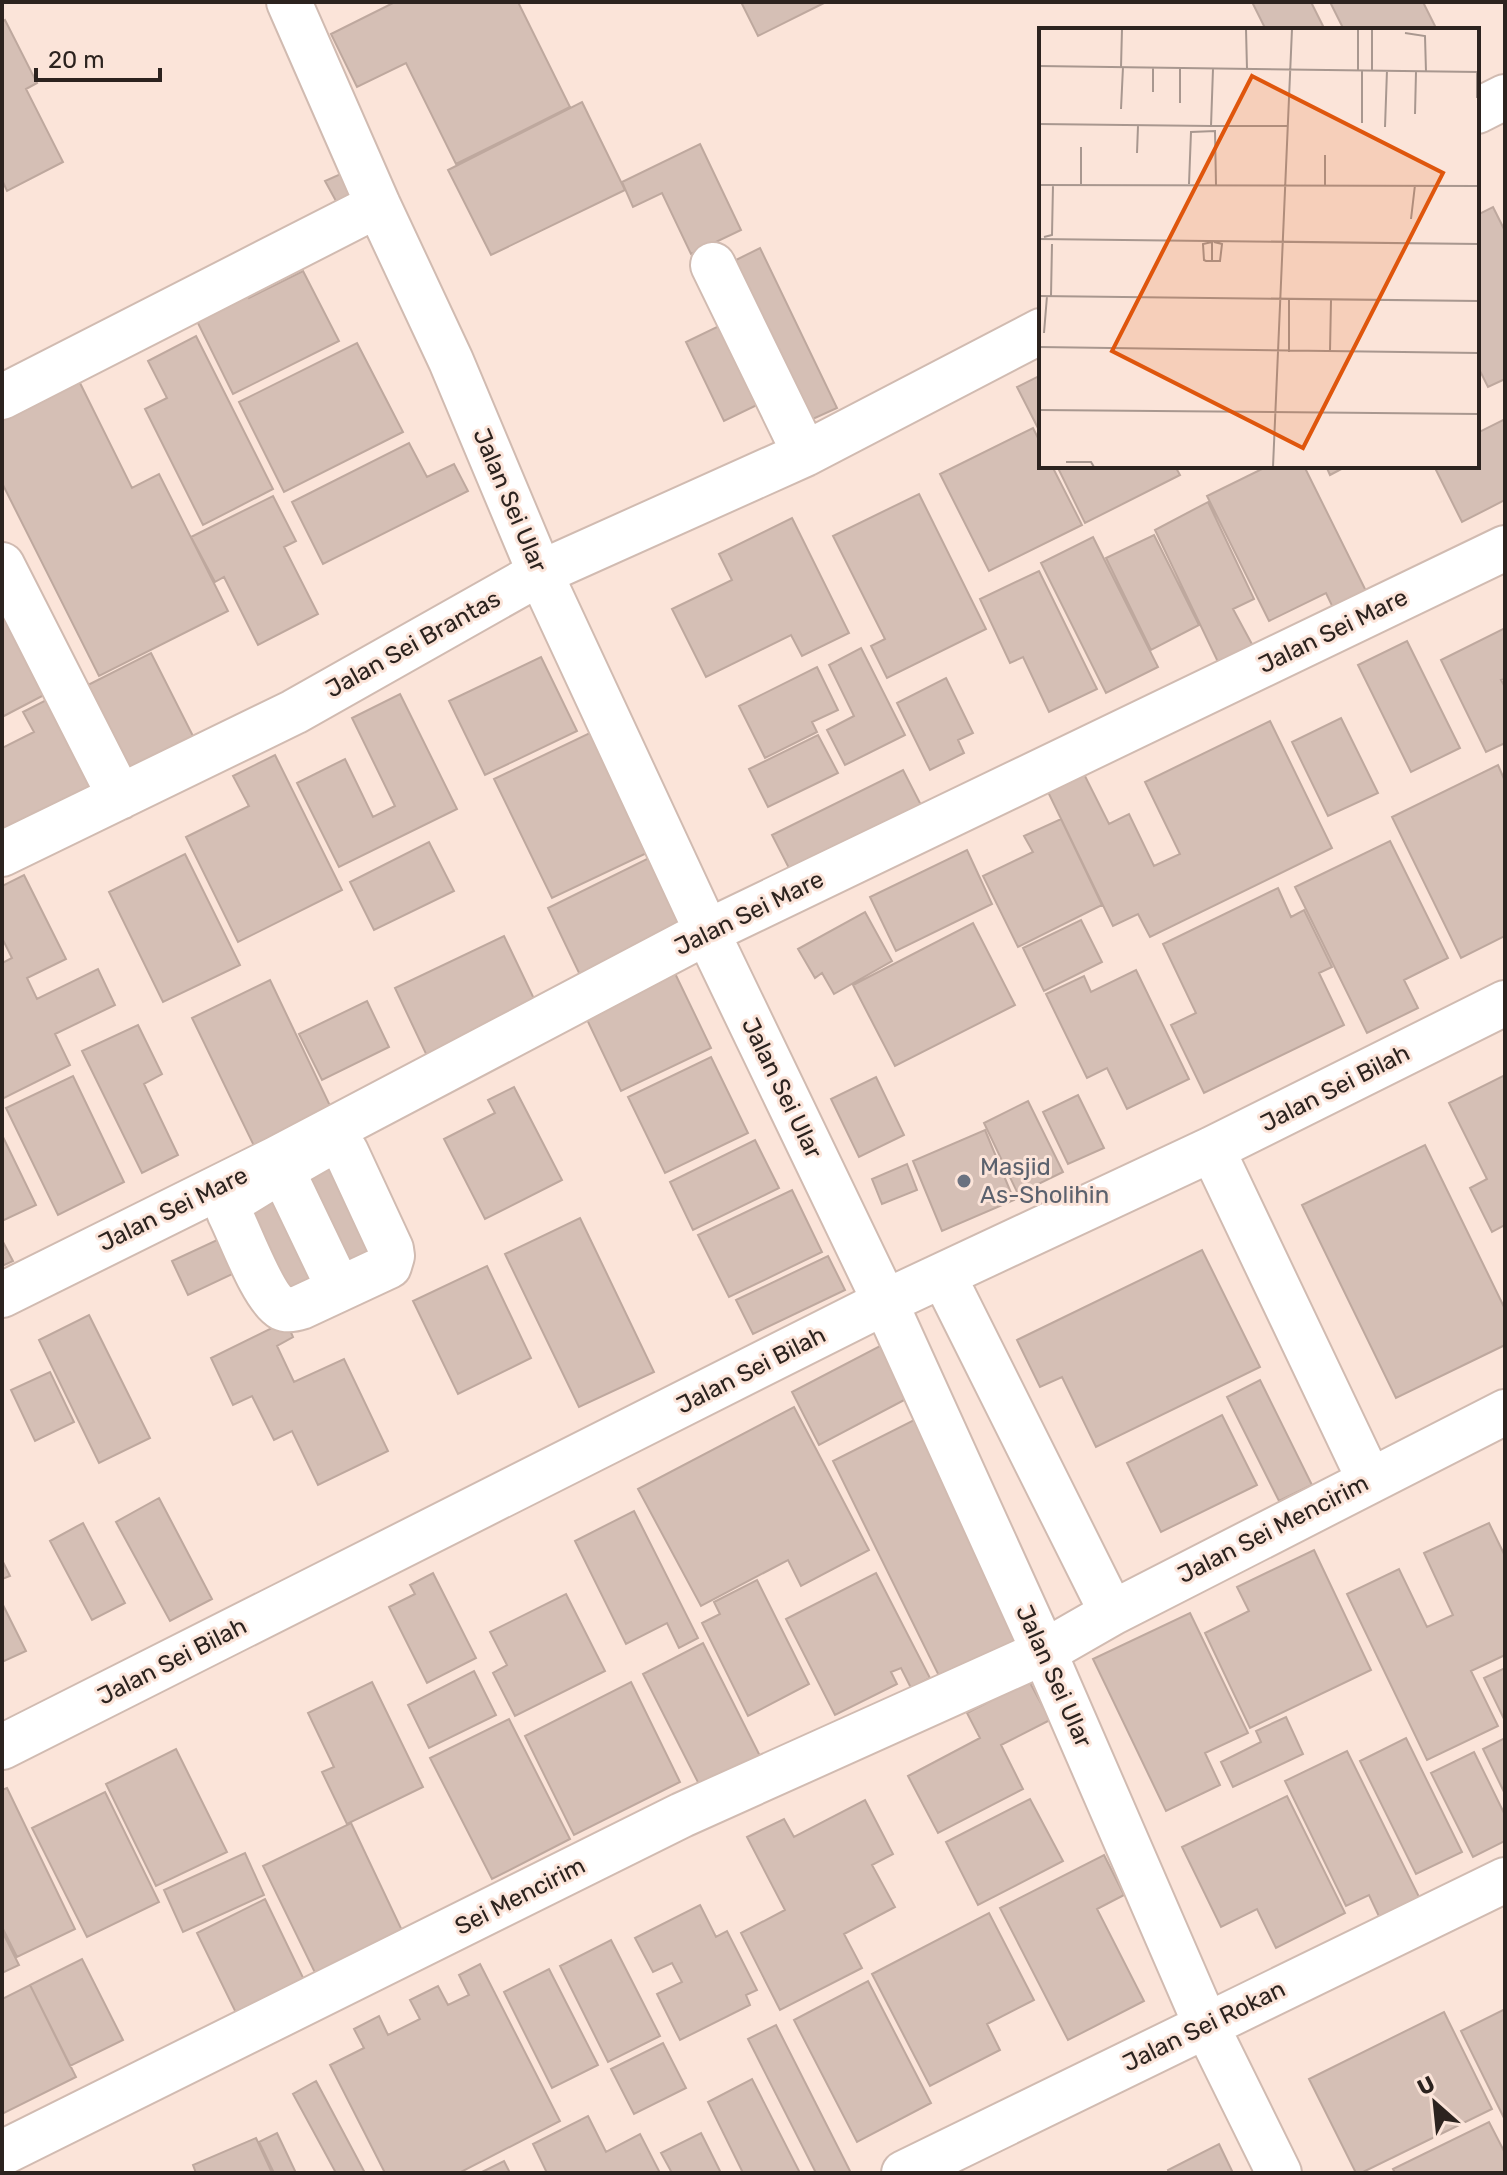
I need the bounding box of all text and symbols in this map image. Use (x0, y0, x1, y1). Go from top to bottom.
inset map (1039, 28, 1479, 468)
scale bar (36, 32, 160, 82)
text: 20 m (48, 46, 105, 74)
street label: Jalan Sei Ular (467, 424, 553, 576)
street label: Jalan Sei Mare (1254, 583, 1412, 679)
street label: Jalan Sei Brantas (321, 584, 505, 704)
street label: Jalan Sei Mare (670, 865, 828, 961)
street label: Jalan Sei Ular (736, 1013, 828, 1163)
street label: Jalan Sei Bilah (1256, 1038, 1414, 1138)
place label: Masjid As-Sholihin (980, 1153, 1109, 1209)
street label: Jalan Sei Mare (94, 1161, 252, 1257)
marker: Masjid As-Sholihin (955, 1172, 973, 1190)
street label: Jalan Sei Bilah (672, 1320, 830, 1420)
street label: Jalan Sei Mencirim (1173, 1469, 1373, 1589)
street label: Jalan Sei Ular (1010, 1600, 1098, 1752)
street label: Jalan Sei Bilah (93, 1611, 251, 1711)
street label: Sei Mencirim (450, 1851, 590, 1941)
street label: Jalan Sei Rokan (1118, 1975, 1290, 2077)
north arrow (1395, 2063, 1475, 2143)
text: U (1413, 2070, 1439, 2101)

